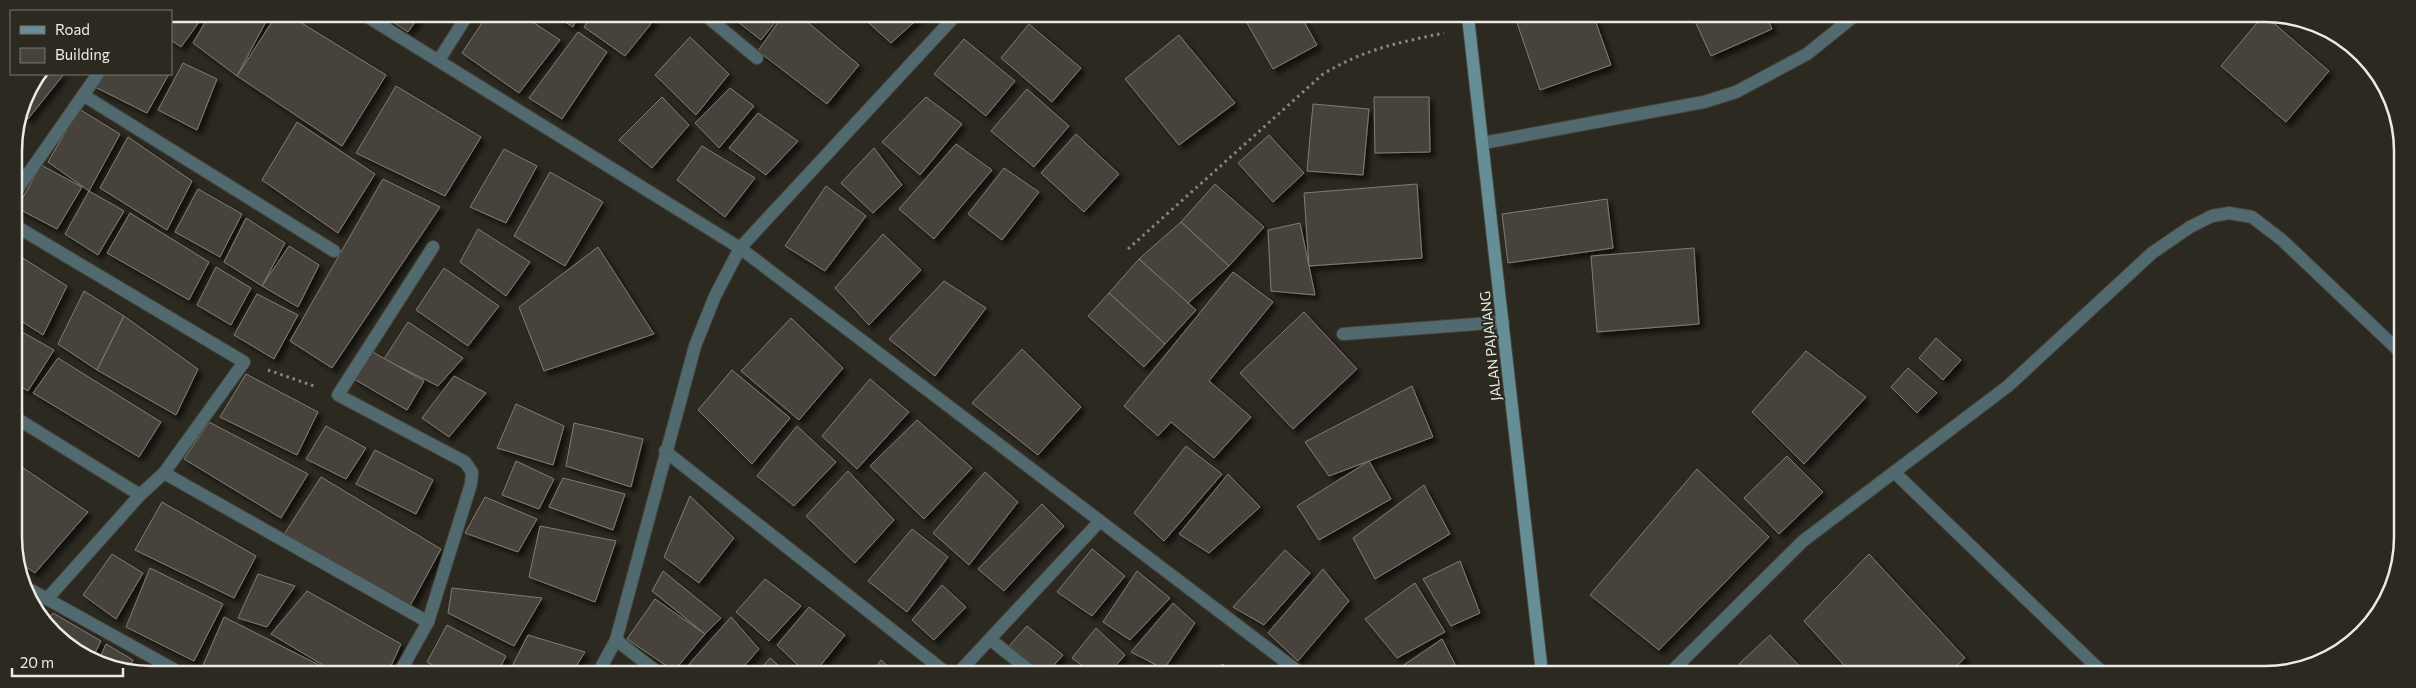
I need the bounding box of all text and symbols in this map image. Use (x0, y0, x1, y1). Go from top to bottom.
legend (10, 10, 172, 75)
text: Road (55, 20, 90, 38)
text: Building (55, 45, 110, 63)
street label: JALAN PAJAIANG (1476, 290, 1504, 402)
scale bar (12, 646, 124, 678)
text: 20 m (20, 653, 54, 671)

